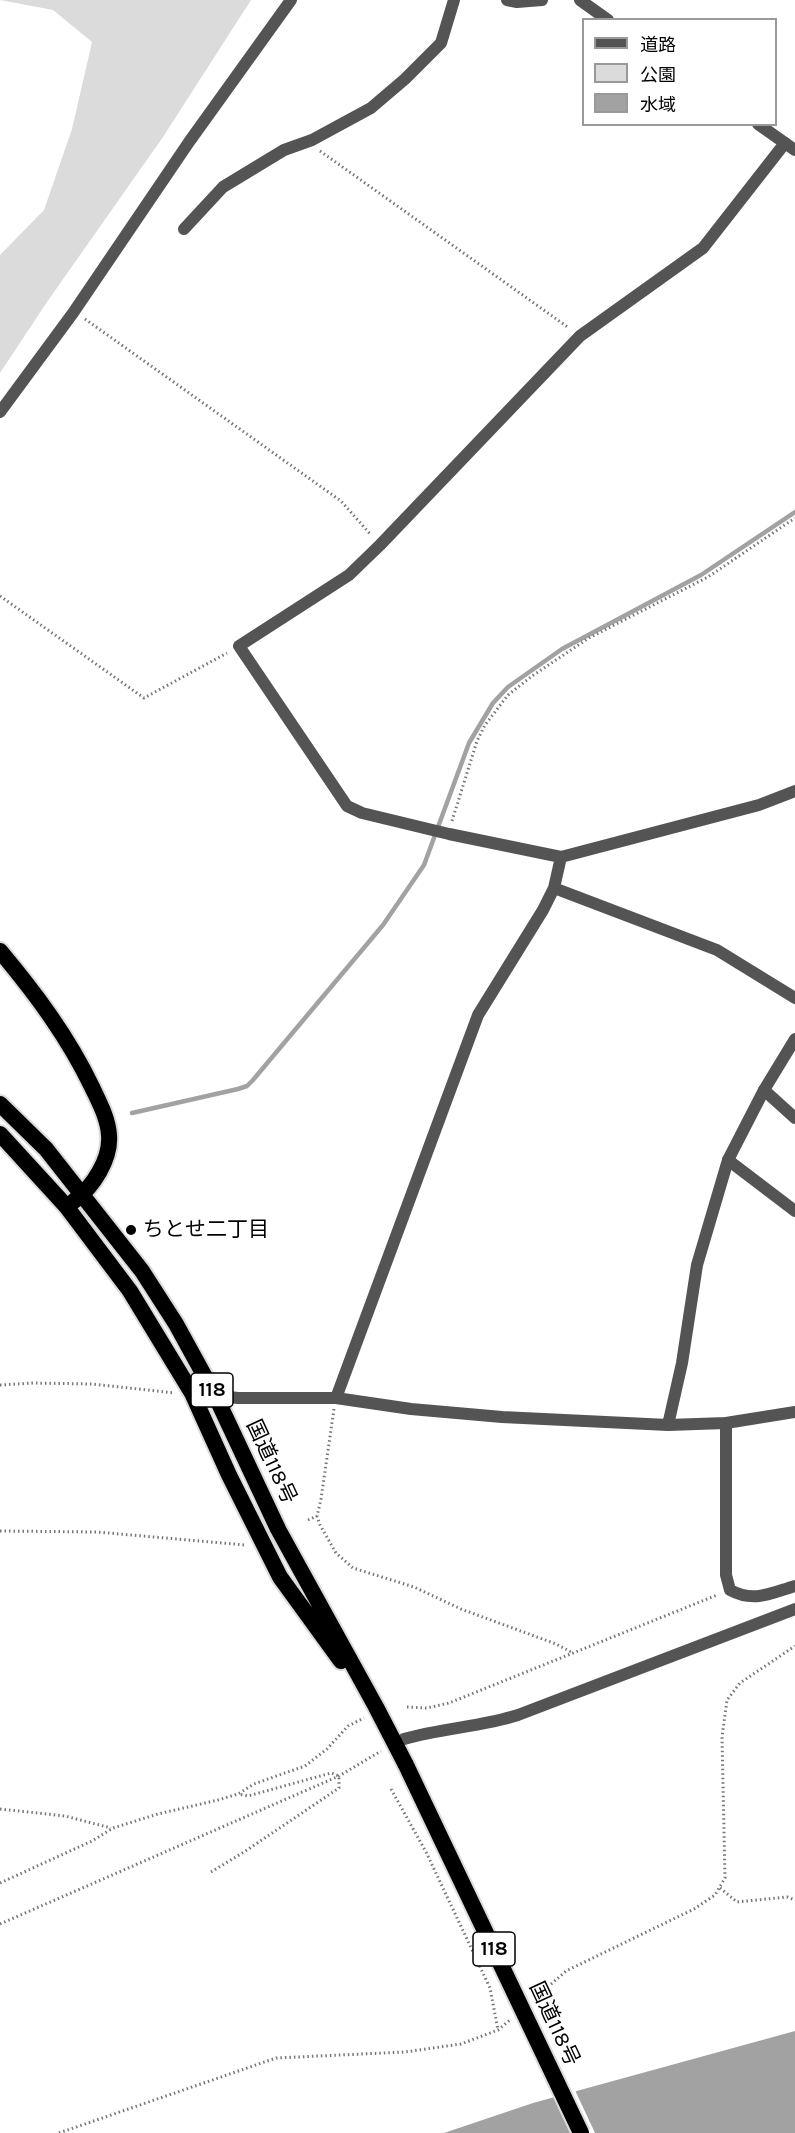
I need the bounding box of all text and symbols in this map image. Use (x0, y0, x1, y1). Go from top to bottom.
legend (582, 18, 777, 126)
text: 道路 (640, 34, 676, 56)
text: 公園 (640, 64, 676, 86)
text: 水域 (640, 94, 676, 116)
place label: ちとせ二丁目 (143, 1217, 269, 1243)
marker: ちとせ二丁目 (124, 1223, 138, 1237)
road number: 118 (191, 1373, 233, 1407)
street label: 国道118号 (241, 1416, 301, 1508)
road number: 118 (473, 1932, 515, 1966)
street label: 国道118号 (524, 1978, 584, 2070)

